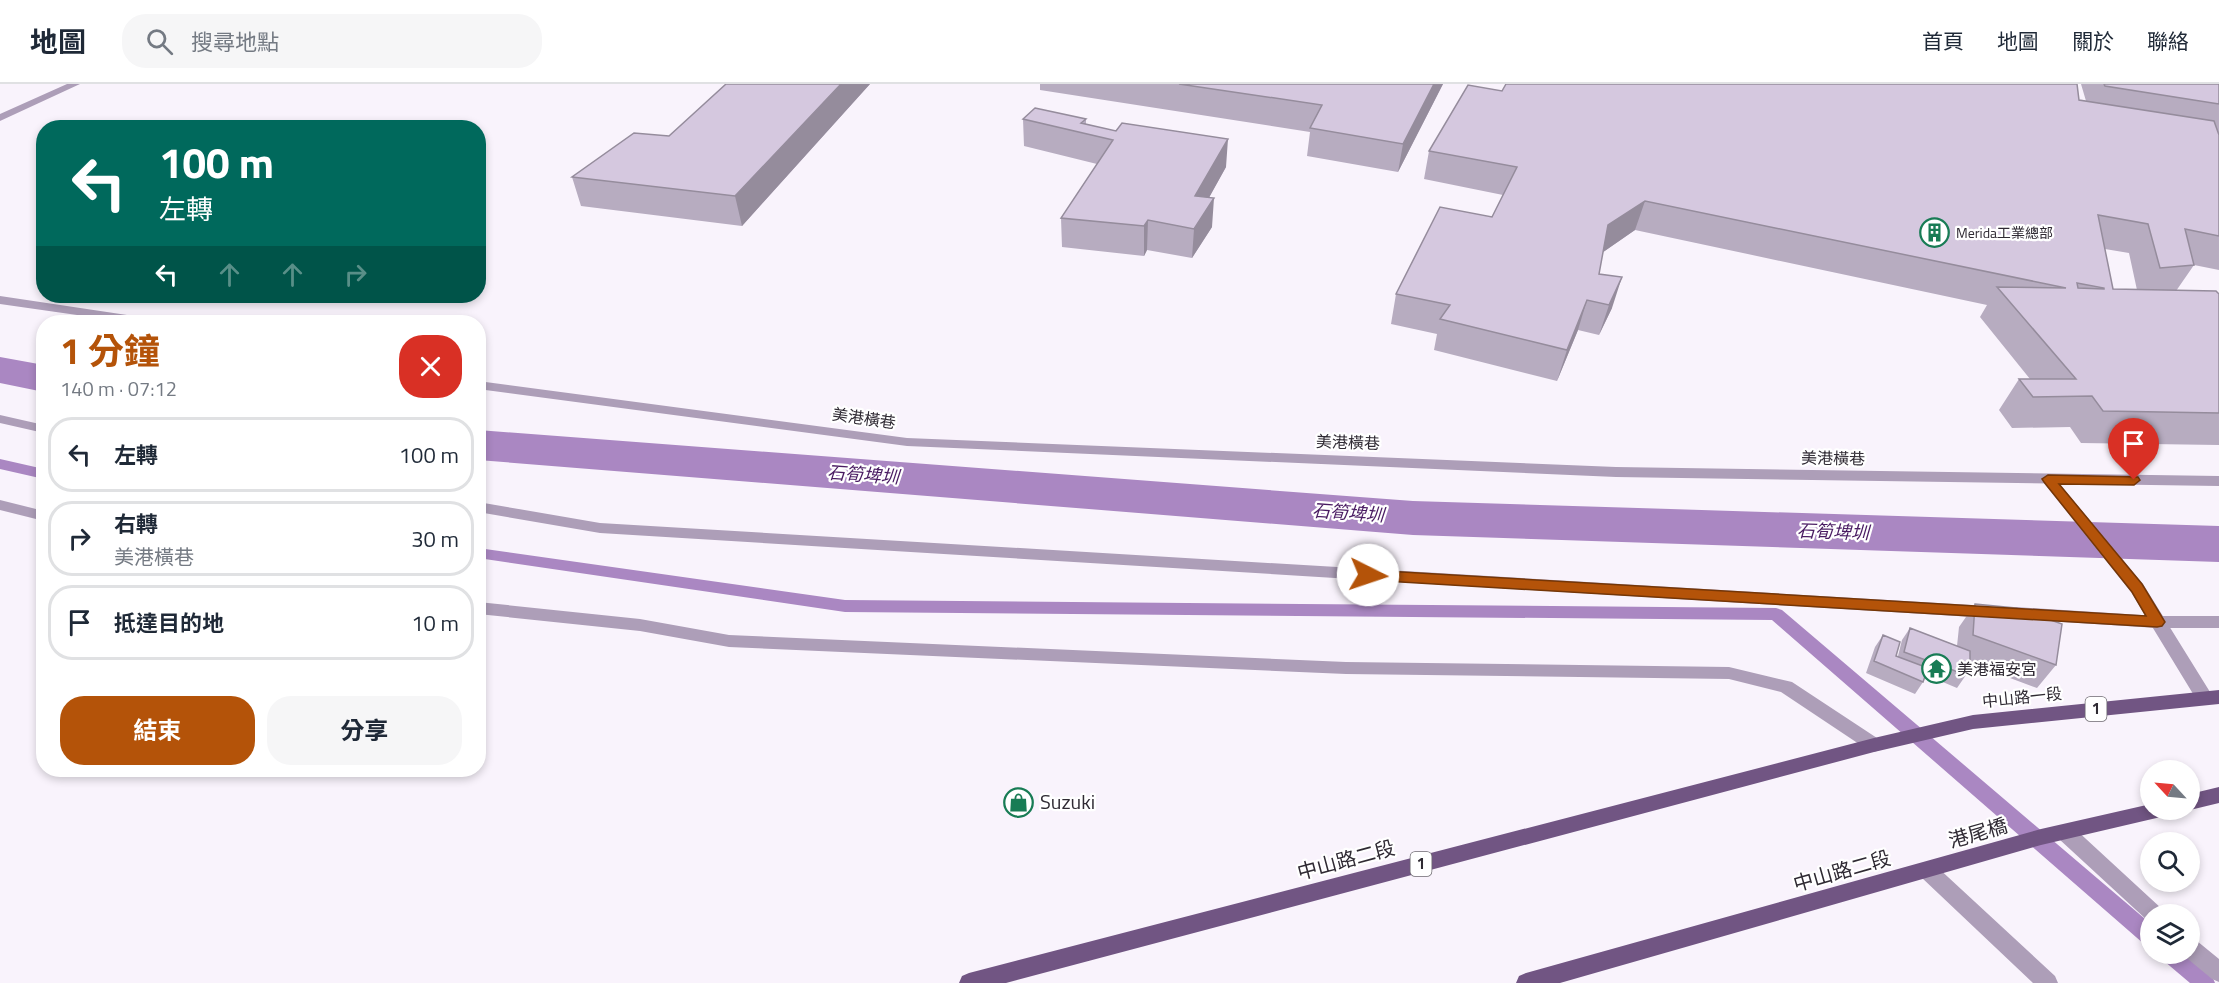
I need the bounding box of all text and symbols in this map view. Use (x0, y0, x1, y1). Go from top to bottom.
search box (122, 14, 542, 68)
text: 地圖 (30, 20, 86, 63)
icon: search (143, 25, 176, 58)
text: 搜尋地點 (191, 25, 279, 59)
text: 首頁 (1922, 25, 1964, 57)
text: 地圖 (1997, 25, 2039, 57)
text: 關於 (2072, 25, 2114, 57)
text: 聯絡 (2147, 25, 2189, 57)
text: 100 m (159, 130, 274, 194)
icon: left (60, 144, 138, 222)
text: 左轉 (159, 188, 213, 229)
building icon: Merida工業總部 (1919, 217, 1951, 249)
place label: Merida工業總部 (1956, 222, 2053, 243)
icon: left (150, 258, 183, 291)
icon: ahead (213, 258, 246, 291)
icon: ahead (276, 258, 309, 291)
icon: right (339, 258, 372, 291)
text: 1 分鐘 (60, 323, 160, 378)
button: close (399, 335, 462, 398)
text: 140 m · 07:12 (60, 373, 177, 404)
street label: 美港橫巷 (831, 402, 897, 434)
pin (2108, 418, 2159, 480)
icon: arrive (2117, 427, 2150, 460)
street label: 美港橫巷 (1316, 429, 1380, 455)
icon: left (63, 438, 96, 471)
text: 左轉 (114, 438, 158, 472)
text: 100 m (399, 438, 459, 472)
street label: 美港橫巷 (1801, 445, 1865, 471)
water label: 石筍埤圳 (826, 459, 903, 491)
water label: 石筍埤圳 (1311, 497, 1388, 529)
text: 右轉 (114, 507, 158, 541)
water label: 石筍埤圳 (1797, 517, 1872, 546)
icon: right (63, 522, 96, 555)
text: 30 m (411, 522, 459, 556)
text: 美港橫巷 (114, 541, 194, 572)
position arrow (1336, 543, 1400, 607)
icon: arrive (63, 606, 96, 639)
text: 抵達目的地 (114, 606, 224, 640)
text: 10 m (411, 606, 459, 640)
temple icon: 美港福安宮 (1920, 653, 1952, 685)
place label: 美港福安宮 (1957, 657, 2037, 681)
street label: 中山路一段 (1981, 681, 2063, 713)
button: 結束 (60, 696, 255, 765)
button: 分享 (267, 696, 462, 765)
road number: 1 (2086, 697, 2106, 721)
north arrow (2140, 760, 2200, 820)
map controls (2140, 760, 2200, 964)
shop icon: Suzuki (1003, 786, 1035, 818)
place label: Suzuki (1040, 786, 1095, 817)
street label: 港尾橋 (1945, 809, 2011, 856)
street label: 中山路二段 (1294, 832, 1398, 887)
button: search (2140, 832, 2200, 892)
street label: 中山路二段 (1790, 842, 1894, 899)
road number: 1 (1410, 852, 1432, 876)
button: layers (2140, 904, 2200, 964)

